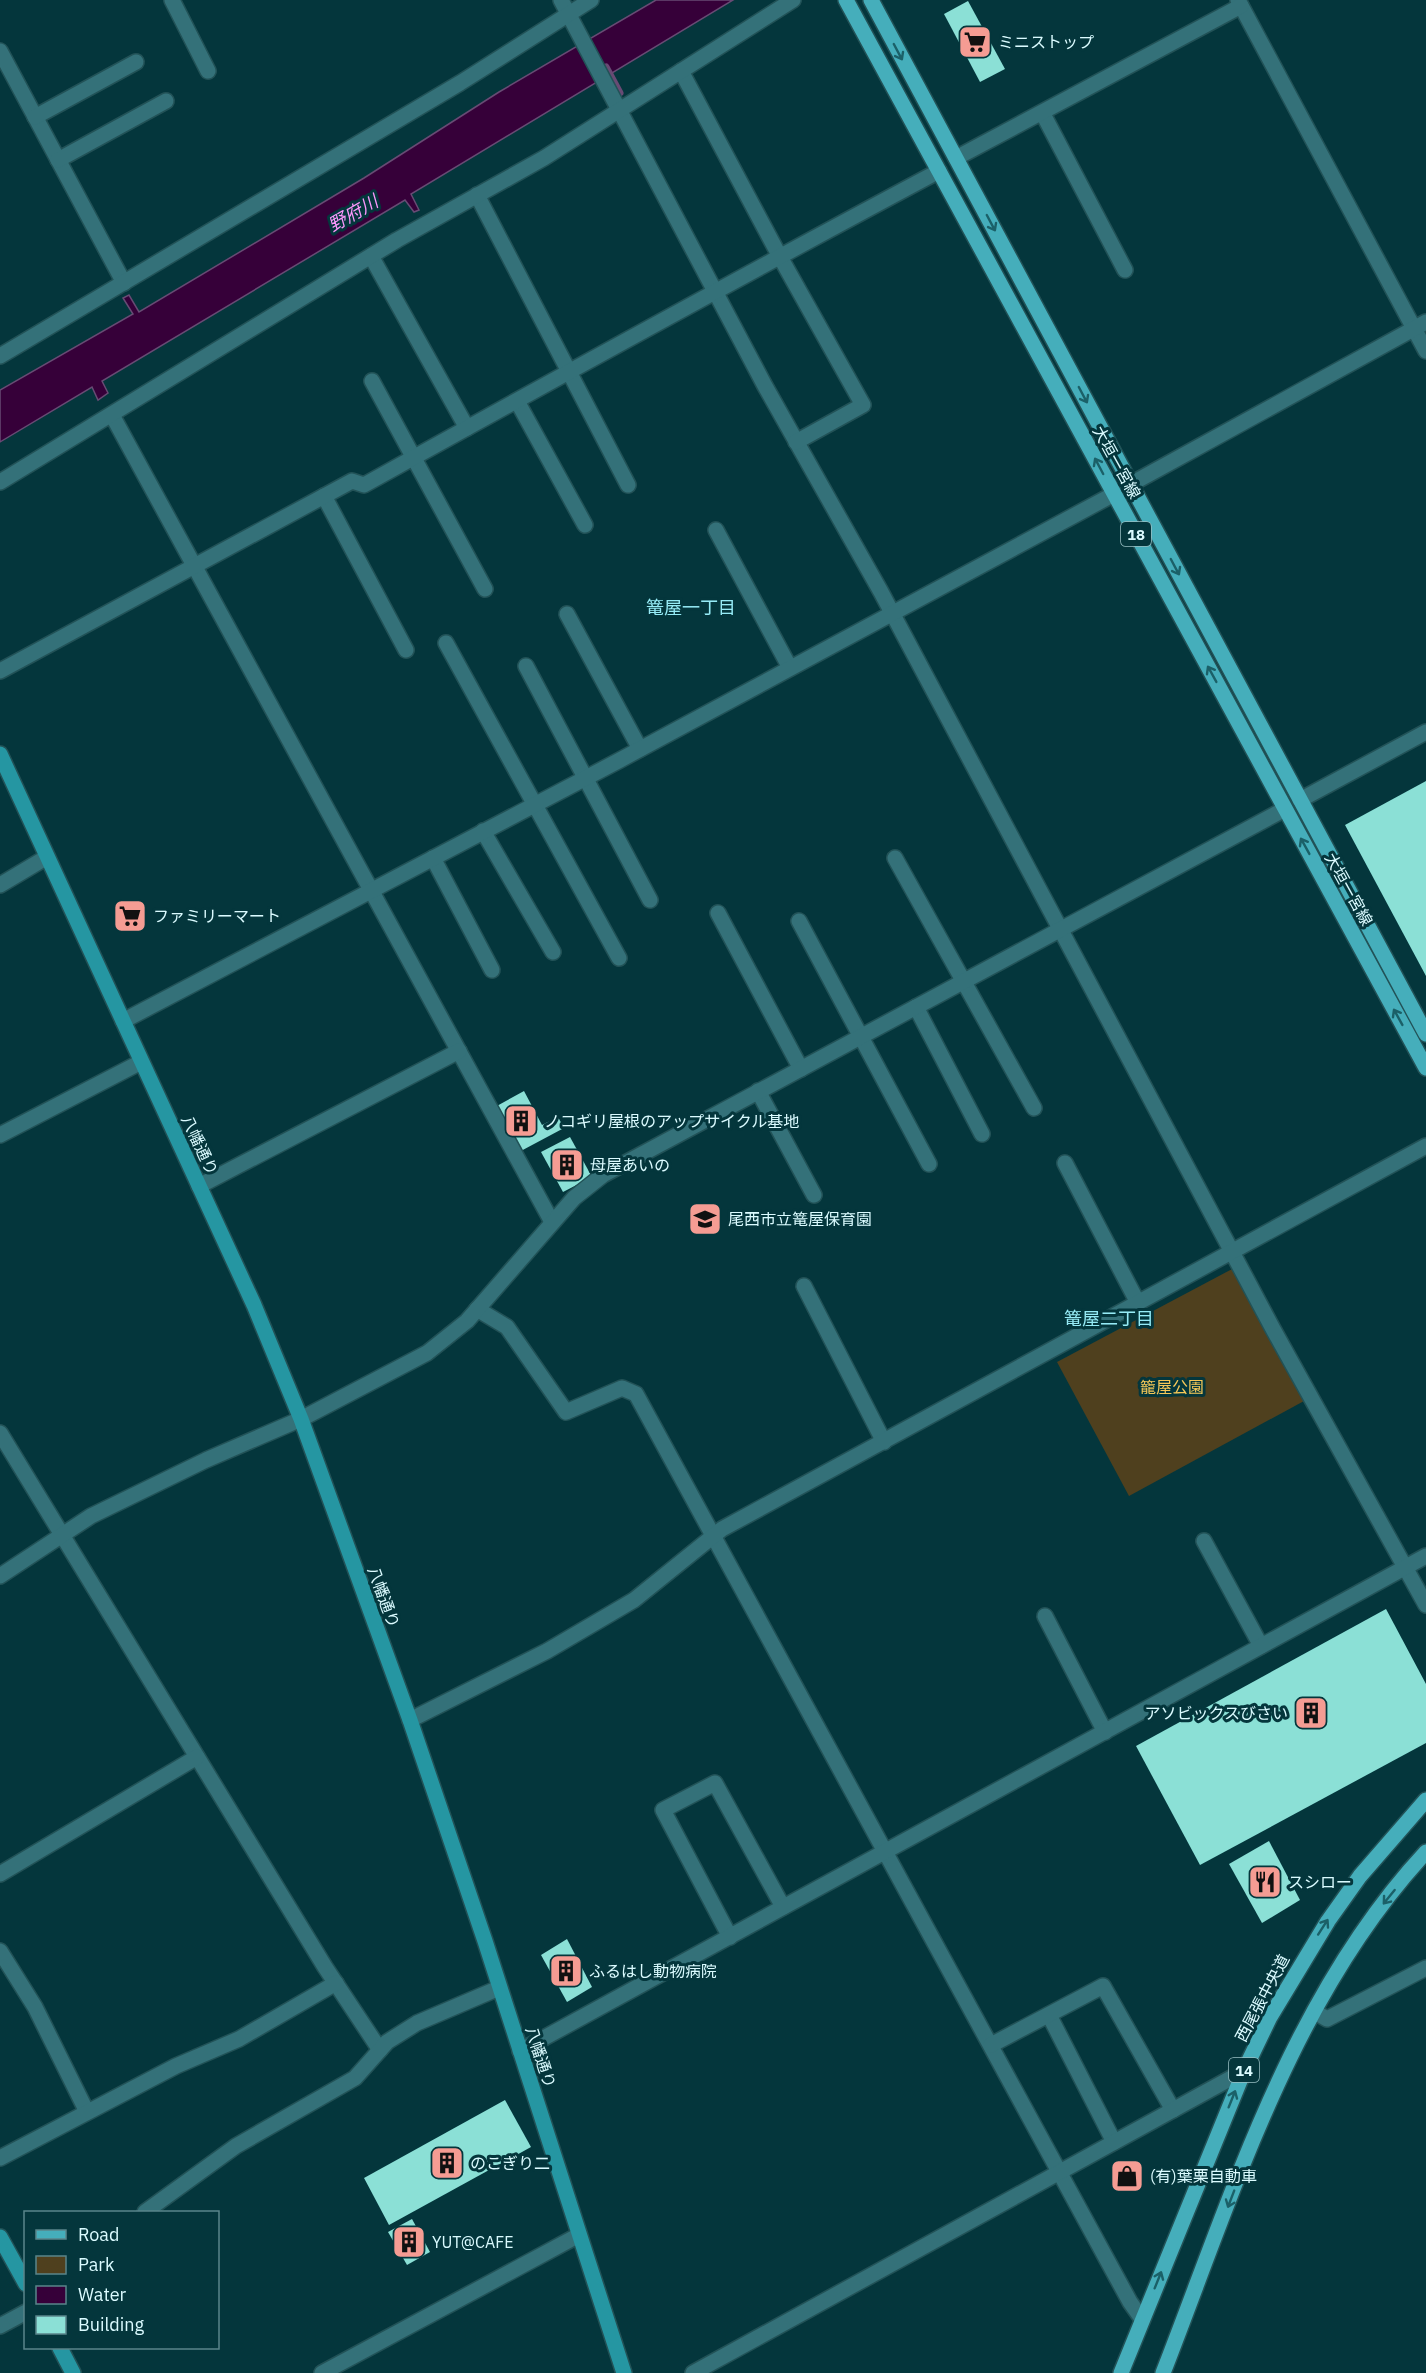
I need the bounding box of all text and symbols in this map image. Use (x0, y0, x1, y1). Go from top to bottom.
supermarket icon: ミニストップ (957, 24, 993, 60)
place label: ミニストップ (998, 32, 1094, 52)
one-way arrow (893, 42, 904, 60)
water label: 野府川 (324, 189, 384, 236)
one-way arrow (986, 214, 997, 232)
one-way arrow (1077, 386, 1089, 403)
street label: 大垣一宮線 (1089, 422, 1145, 502)
one-way arrow (1093, 458, 1105, 475)
road number: 18 (1121, 522, 1151, 546)
one-way arrow (1169, 558, 1181, 575)
district label: 篭屋一丁目 (646, 596, 736, 619)
one-way arrow (1206, 666, 1217, 684)
one-way arrow (1299, 837, 1310, 855)
street label: 大垣一宮線 (1321, 849, 1377, 929)
supermarket icon: ファミリーマート (112, 898, 148, 934)
place label: ファミリーマート (153, 906, 281, 926)
one-way arrow (1392, 1009, 1404, 1026)
building icon: ノコギリ屋根のアップサイクル基地 (503, 1103, 539, 1139)
place label: ノコギリ屋根のアップサイクル基地 (544, 1111, 799, 1131)
street label: 八幡通り (177, 1112, 223, 1178)
building icon: 母屋あいの (549, 1147, 585, 1183)
place label: 母屋あいの (590, 1155, 670, 1175)
school or university icon: 尾西市立篭屋保育園 (687, 1201, 723, 1237)
place label: 尾西市立篭屋保育園 (728, 1209, 872, 1229)
district label: 篭屋二丁目 (1064, 1307, 1154, 1330)
park label: 籠屋公園 (1140, 1377, 1204, 1397)
street label: 八幡通り (364, 1564, 404, 1630)
building icon: アソビックスびさい (1293, 1695, 1329, 1731)
place label: アソビックスびさい (1144, 1703, 1288, 1723)
restaurant icon: スシロー (1247, 1864, 1283, 1900)
place label: スシロー (1288, 1872, 1352, 1892)
one-way arrow (1382, 1889, 1395, 1905)
one-way arrow (1318, 1919, 1330, 1936)
street label: 西尾張中央道 (1231, 1951, 1293, 2045)
building icon: ふるはし動物病院 (548, 1953, 584, 1989)
place label: ふるはし動物病院 (589, 1961, 717, 1981)
street label: 八幡通り (522, 2023, 560, 2091)
road number: 14 (1229, 2058, 1259, 2082)
one-way arrow (1227, 2091, 1238, 2109)
building icon: のこぎり二 (429, 2145, 465, 2181)
place label: のこぎり二 (470, 2153, 550, 2173)
shop icon: (有)葉栗自動車 (1109, 2158, 1145, 2194)
place label: (有)葉栗自動車 (1150, 2166, 1257, 2186)
one-way arrow (1225, 2189, 1236, 2208)
legend (24, 2211, 219, 2349)
text: Road (78, 2223, 119, 2246)
building icon: YUT@CAFE (391, 2224, 427, 2260)
place label: YUT@CAFE (432, 2232, 514, 2252)
text: Park (78, 2253, 115, 2276)
one-way arrow (1153, 2271, 1164, 2289)
text: Water (78, 2283, 127, 2306)
text: Building (78, 2313, 145, 2336)

